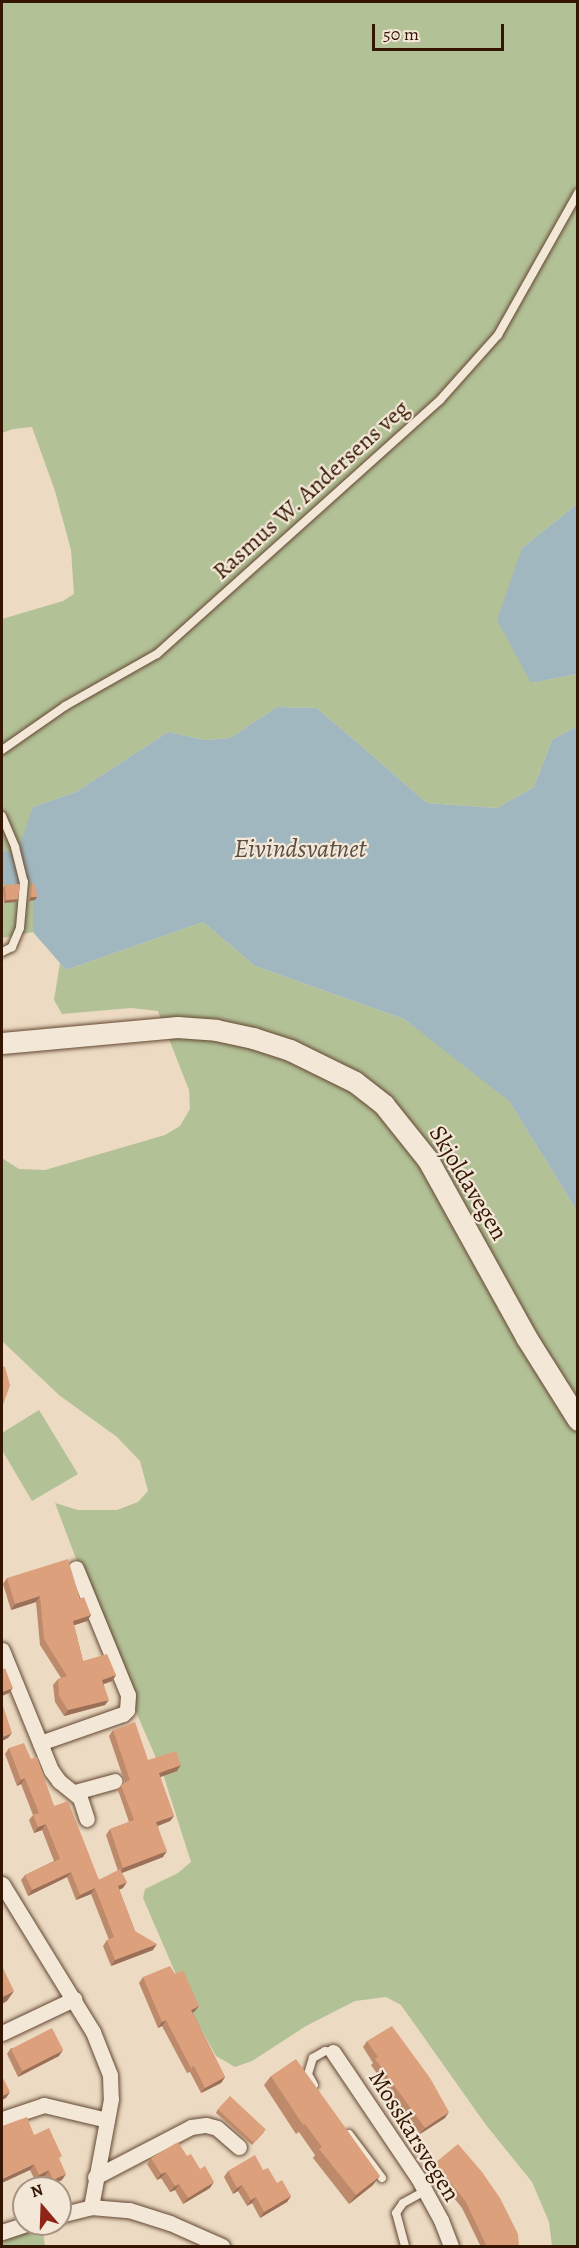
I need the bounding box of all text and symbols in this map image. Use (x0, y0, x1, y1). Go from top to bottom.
scale bar (375, 12, 507, 50)
text: 50 m (383, 22, 419, 46)
street label: Rasmus W. Andersens veg (207, 394, 415, 586)
water label: Eivindsvatnet (234, 833, 366, 865)
street label: Skjoldavegen (423, 1120, 513, 1246)
street label: Mosskarsvegen (362, 2065, 466, 2207)
north arrow (12, 2176, 72, 2236)
text: N (28, 2179, 46, 2203)

